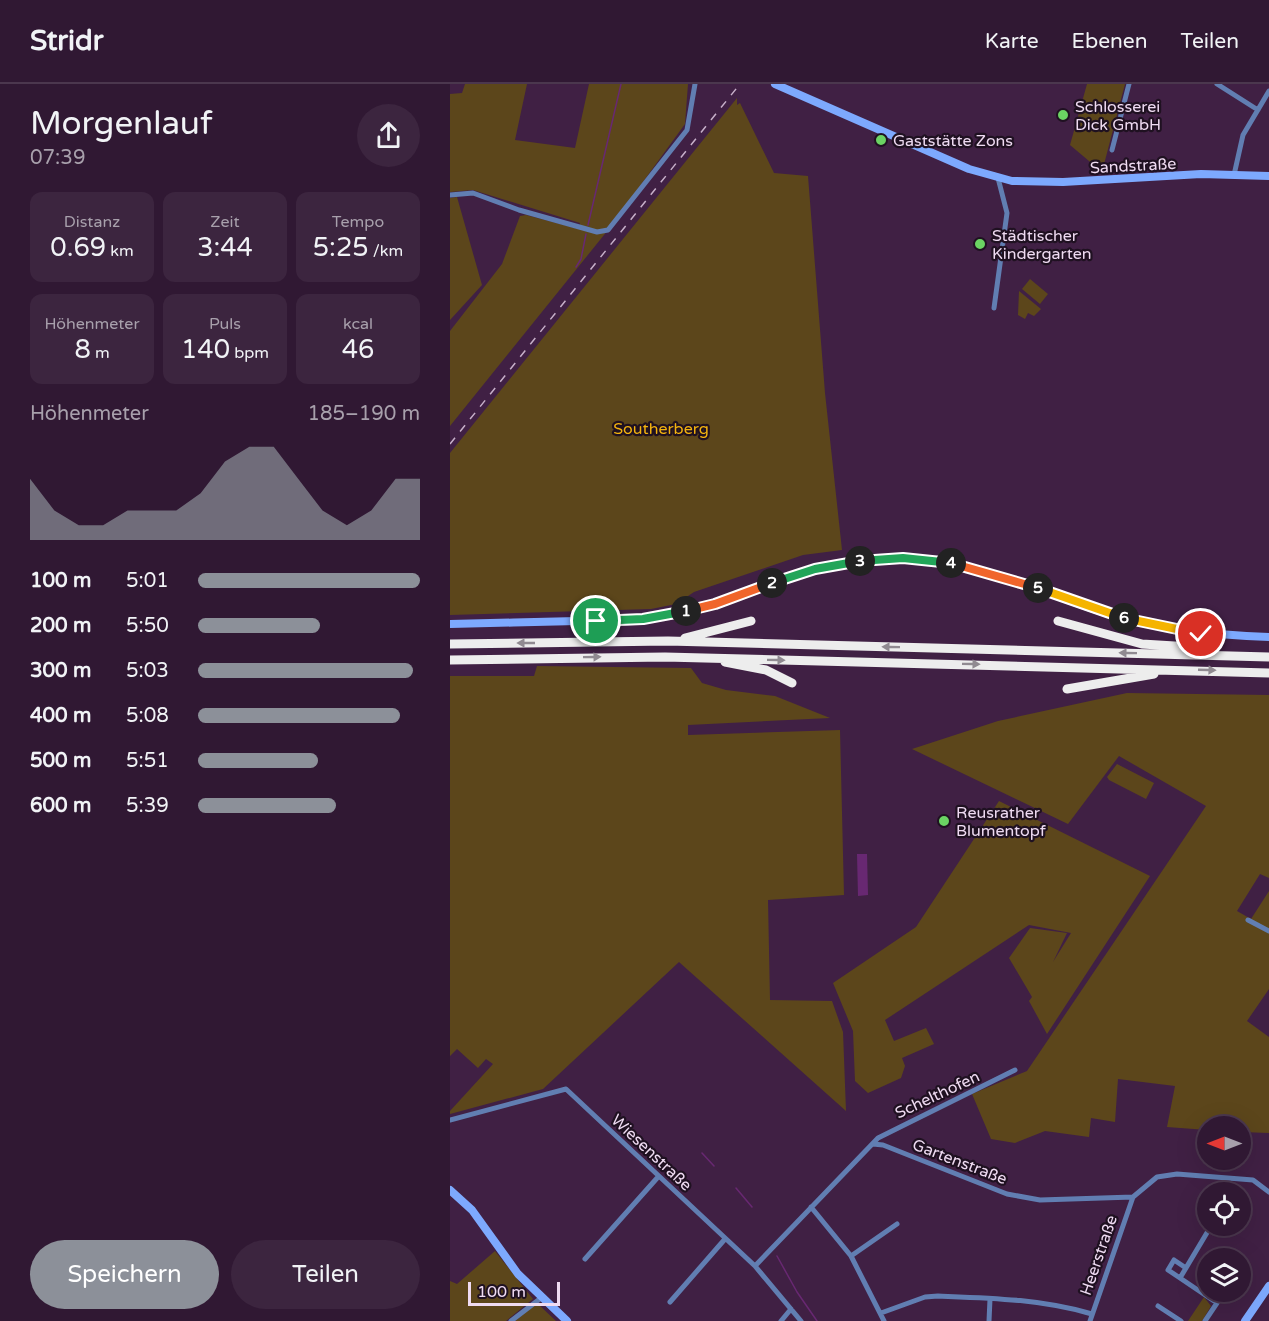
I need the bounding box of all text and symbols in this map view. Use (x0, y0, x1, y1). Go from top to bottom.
text: Stridr (30, 24, 103, 58)
text: Karte (985, 29, 1039, 54)
text: Ebenen (1072, 29, 1148, 54)
text: Teilen (1181, 29, 1239, 54)
place label: Schlosserei Dick GmbH (1075, 97, 1161, 135)
text: Morgenlauf (30, 104, 213, 143)
button: share (357, 104, 420, 167)
marker: Schlosserei Dick GmbH (1056, 108, 1070, 122)
place label: Gaststätte Zons (893, 131, 1013, 151)
marker: Gaststätte Zons (874, 133, 888, 147)
text: 07:39 (30, 146, 85, 170)
street label: Sandstraße (1089, 154, 1177, 178)
text: Distanz (64, 212, 120, 232)
text: Zeit (210, 212, 240, 232)
text: Tempo (332, 212, 384, 232)
place label: Städtischer Kindergarten (992, 226, 1092, 264)
text: 0.69 (50, 232, 106, 263)
text: 3:44 (197, 232, 253, 263)
text: 5:25 (313, 232, 369, 263)
marker: Städtischer Kindergarten (973, 237, 987, 251)
text: km (106, 241, 134, 261)
text: /km (369, 241, 403, 261)
text: Höhenmeter (44, 314, 140, 334)
text: Puls (209, 314, 241, 334)
text: kcal (343, 314, 373, 334)
text: 8 (74, 334, 91, 365)
text: 140 (181, 334, 230, 365)
text: 46 (342, 334, 374, 365)
text: m (91, 343, 110, 363)
text: bpm (230, 343, 269, 363)
text: Höhenmeter (30, 402, 149, 426)
text: 185–190 m (307, 402, 420, 426)
park label: Southerberg (613, 419, 709, 439)
pin: 3 (845, 546, 875, 576)
pin: 4 (936, 548, 966, 578)
text: 3 (855, 551, 865, 571)
text: 4 (946, 553, 956, 573)
pin: 2 (757, 568, 787, 598)
text: 100 m (30, 569, 91, 593)
text: 5:01 (126, 569, 169, 593)
text: 2 (767, 573, 777, 593)
pin: 5 (1023, 573, 1053, 603)
text: 5 (1033, 578, 1043, 598)
pin (570, 595, 621, 646)
pin: 1 (671, 596, 701, 626)
text: 1 (681, 601, 691, 621)
pin: 6 (1109, 603, 1139, 633)
icon: arrive (579, 604, 612, 637)
text: 6 (1119, 608, 1129, 628)
pin (1175, 608, 1226, 659)
text: 200 m (30, 614, 91, 638)
text: 5:50 (126, 614, 169, 638)
icon: check (1184, 617, 1217, 650)
one-way arrow (516, 638, 535, 647)
one-way arrow (881, 642, 900, 652)
one-way arrow (1118, 649, 1137, 658)
one-way arrow (582, 653, 601, 662)
one-way arrow (766, 655, 785, 665)
text: 300 m (30, 659, 91, 683)
text: 5:03 (126, 659, 169, 683)
one-way arrow (961, 660, 980, 669)
one-way arrow (1198, 666, 1217, 675)
text: 400 m (30, 704, 91, 728)
text: 5:08 (126, 704, 169, 728)
text: 500 m (30, 749, 91, 773)
text: 5:51 (126, 749, 169, 773)
text: 600 m (30, 794, 91, 818)
text: 5:39 (126, 794, 169, 818)
place label: Reusrather Blumentopf (956, 803, 1047, 841)
marker: Reusrather Blumentopf (937, 814, 951, 828)
street label: Schelthofen (892, 1067, 983, 1123)
street label: Wiesenstraße (607, 1110, 696, 1195)
north arrow (1197, 1116, 1251, 1170)
map controls (1197, 1116, 1251, 1302)
street label: Gartenstraße (910, 1135, 1010, 1189)
button: locate (1197, 1182, 1251, 1236)
street label: Heerstraße (1076, 1212, 1122, 1298)
button: Speichern (30, 1240, 219, 1309)
button: Teilen (231, 1240, 420, 1309)
button: layers (1197, 1248, 1251, 1302)
scale bar (468, 1279, 560, 1306)
text: 100 m (477, 1282, 526, 1302)

